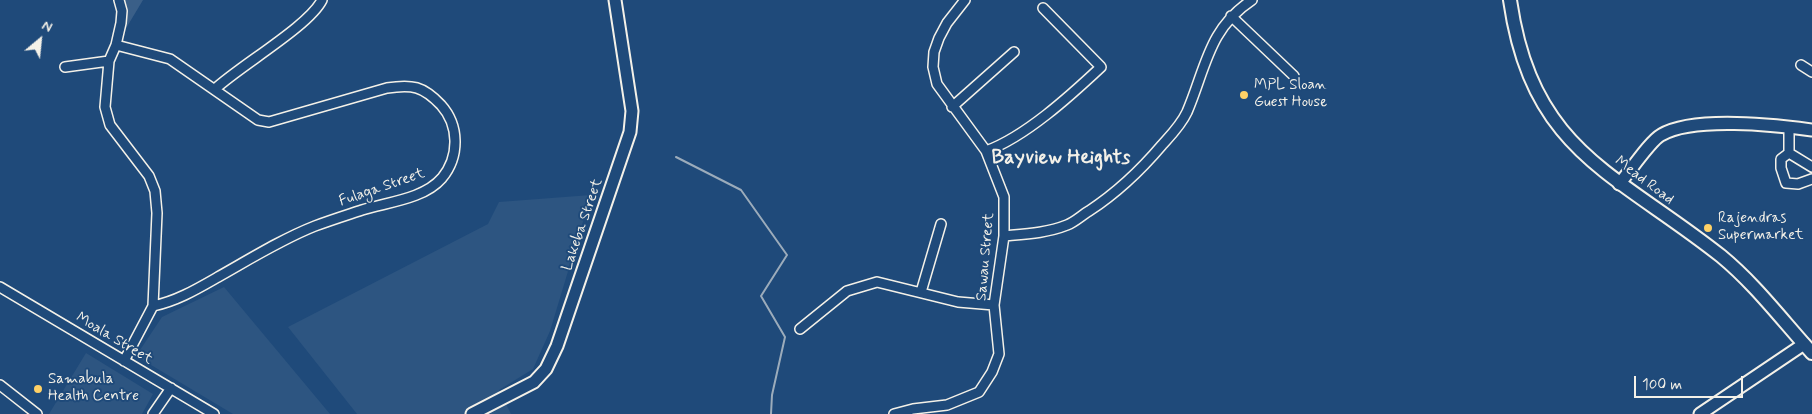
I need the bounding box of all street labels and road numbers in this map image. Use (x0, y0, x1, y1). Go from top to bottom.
street label: Mead Road (1611, 153, 1677, 209)
street label: Fulaga Street (337, 165, 427, 211)
street label: Lakeba Street (559, 177, 607, 273)
street label: Sawau Street (973, 212, 999, 302)
street label: Moala Street (72, 309, 156, 369)

